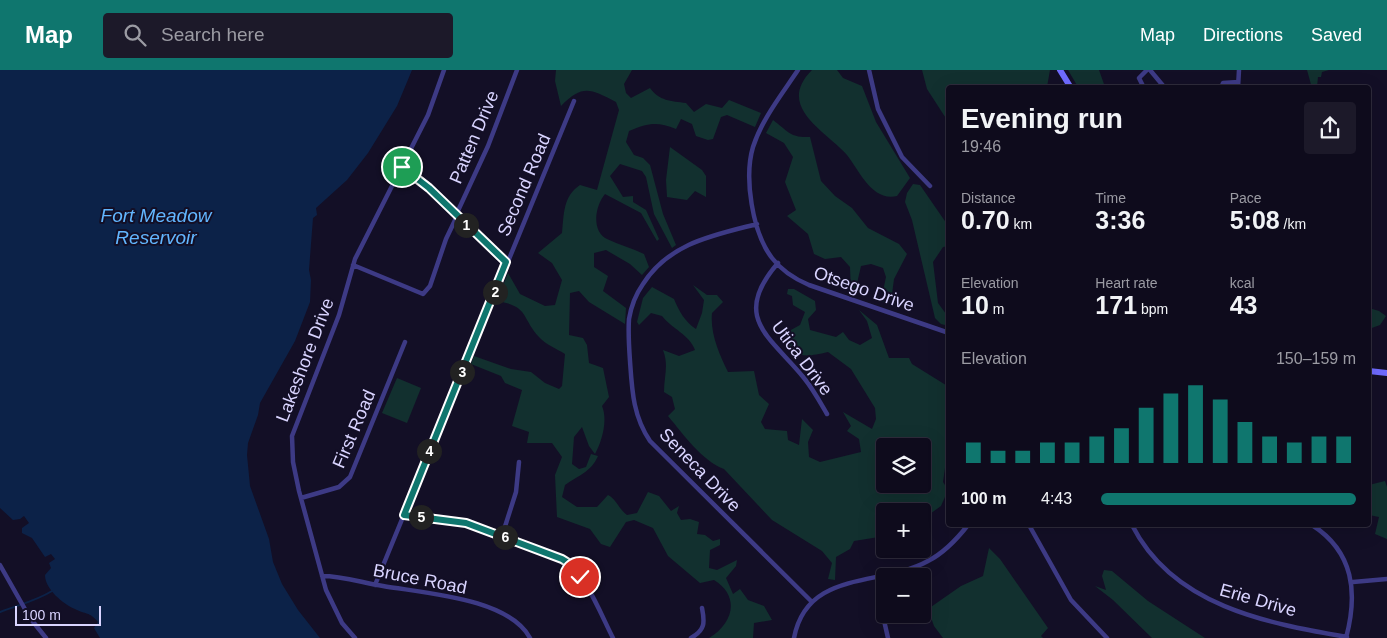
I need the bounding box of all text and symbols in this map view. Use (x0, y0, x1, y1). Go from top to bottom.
search box (103, 13, 453, 58)
text: Map (25, 21, 73, 48)
icon: search (121, 21, 149, 49)
text: Search here (161, 24, 265, 45)
text: Map (1140, 25, 1175, 45)
text: Directions (1203, 25, 1283, 45)
text: Saved (1311, 25, 1362, 45)
street label: Patten Drive (445, 88, 503, 186)
button: share (1304, 102, 1356, 154)
text: Evening run (961, 103, 1123, 134)
street label: Second Road (493, 131, 555, 239)
text: 19:46 (961, 138, 1001, 155)
pin (381, 146, 423, 188)
icon: arrive (388, 153, 416, 181)
text: Distance (961, 190, 1015, 206)
text: Time (1095, 190, 1126, 206)
text: Pace (1230, 190, 1262, 206)
water label: Fort Meadow Reservoir (101, 205, 213, 248)
text: 0.70 (961, 206, 1010, 234)
text: 3:36 (1095, 206, 1145, 234)
text: 5:08 (1230, 206, 1280, 234)
pin: 1 (454, 212, 478, 238)
text: km (1010, 216, 1032, 232)
text: /km (1280, 216, 1306, 232)
text: 1 (463, 217, 470, 233)
street label: Otsego Drive (811, 262, 917, 316)
text: Elevation (961, 275, 1019, 291)
text: Heart rate (1095, 275, 1158, 291)
text: kcal (1230, 275, 1255, 291)
pin: 2 (482, 280, 508, 304)
text: 2 (492, 284, 499, 300)
text: 10 (961, 291, 989, 319)
text: 171 (1095, 291, 1137, 319)
text: 43 (1230, 291, 1257, 319)
street label: Lakeshore Drive (272, 295, 338, 425)
text: m (989, 301, 1004, 317)
text: bpm (1137, 301, 1168, 317)
street label: Utica Drive (768, 317, 836, 399)
text: Elevation (961, 350, 1027, 367)
text: 150–159 m (1276, 350, 1356, 367)
pin: 3 (450, 360, 474, 384)
text: 3 (459, 364, 466, 380)
street label: First Road (329, 387, 379, 471)
street label: Seneca Drive (655, 424, 745, 516)
pin: 4 (416, 438, 442, 464)
map controls (876, 438, 931, 623)
button: layers (876, 438, 931, 493)
text: 4 (426, 443, 433, 459)
text: 100 m (961, 490, 1006, 507)
text: 4:43 (1041, 490, 1072, 507)
button: + (876, 503, 931, 558)
pin: 5 (408, 504, 434, 530)
text: 5 (418, 509, 425, 525)
pin: 6 (492, 524, 518, 550)
text: 6 (502, 529, 509, 545)
pin (559, 556, 601, 598)
street label: Bruce Road (371, 560, 469, 598)
icon: check (566, 563, 594, 591)
button: − (876, 568, 931, 623)
street label: Erie Drive (1217, 579, 1299, 621)
scale bar (15, 603, 101, 626)
text: 100 m (22, 607, 61, 623)

